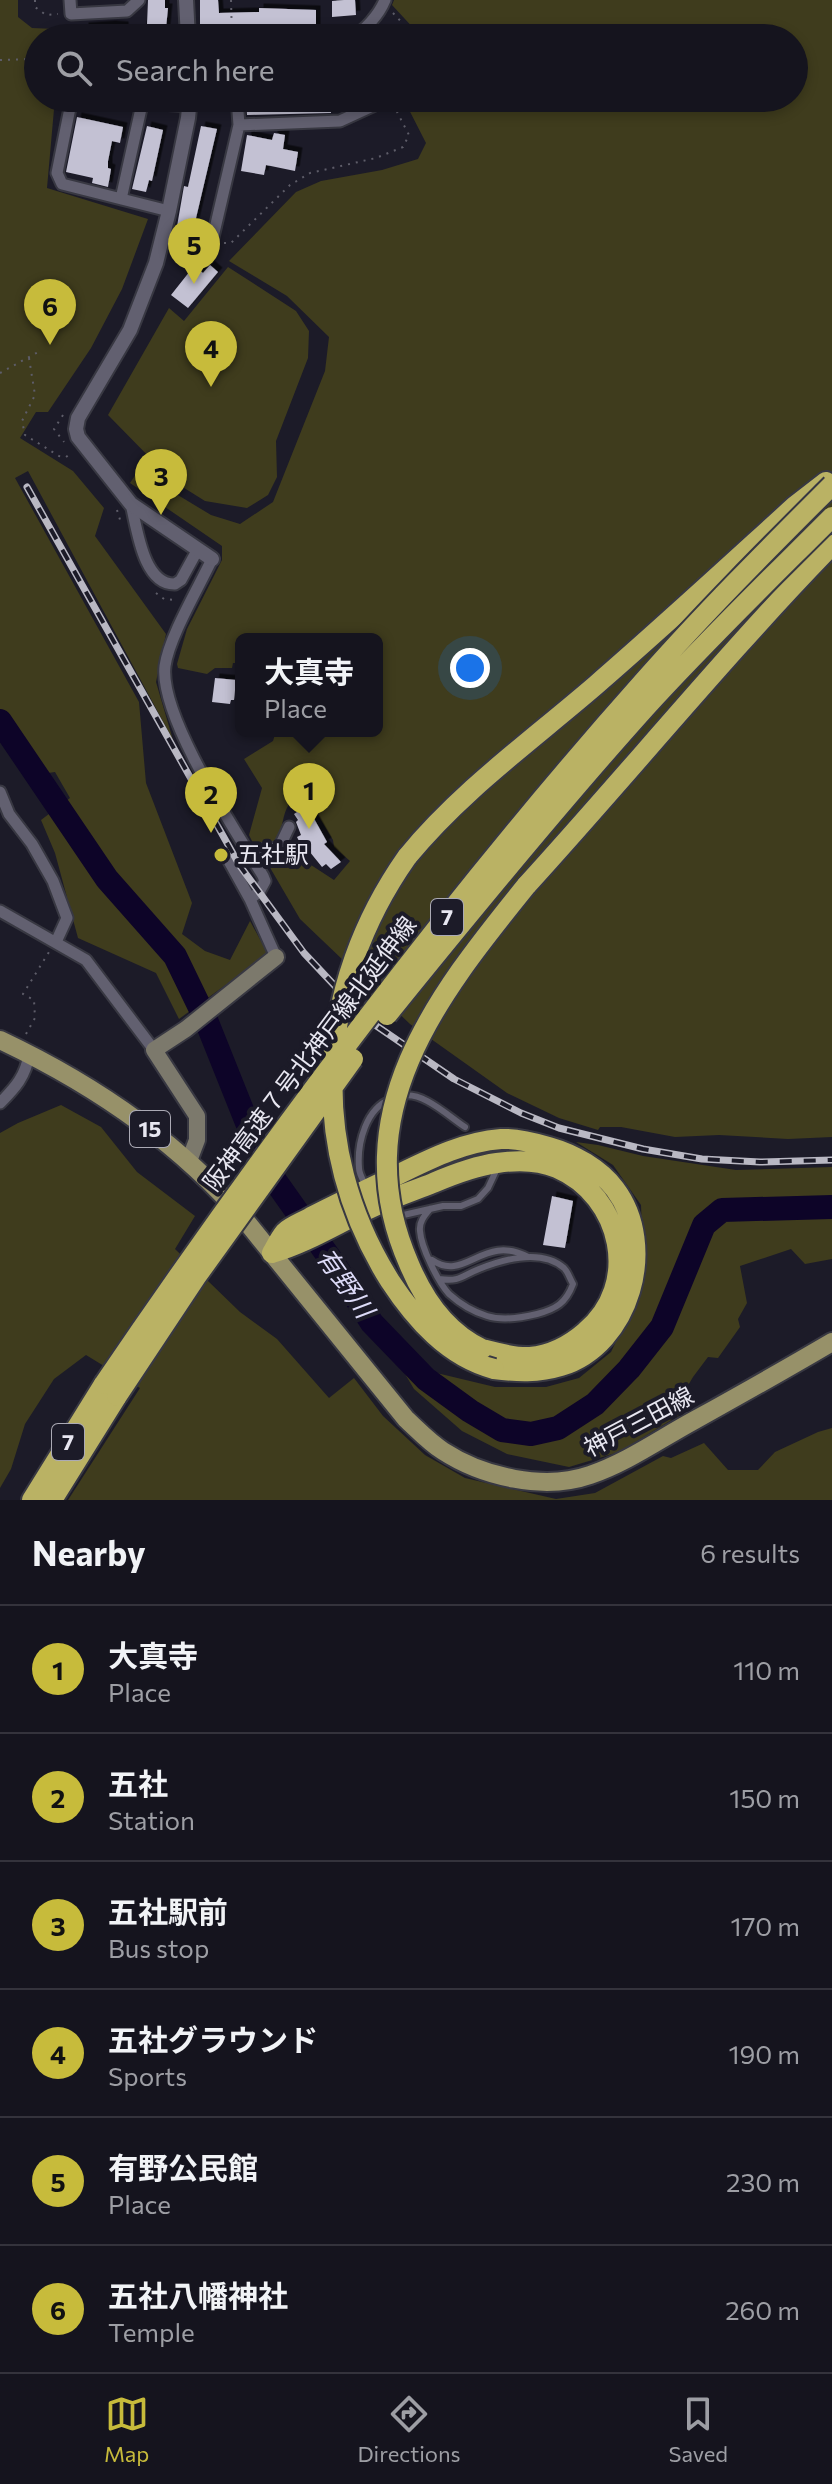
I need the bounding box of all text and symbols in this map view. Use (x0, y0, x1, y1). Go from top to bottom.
search box (24, 24, 808, 112)
icon: search (52, 46, 96, 90)
text: Search here (116, 50, 275, 87)
pin: 5 (168, 218, 220, 284)
pin: 6 (24, 279, 76, 345)
pin: 4 (185, 321, 237, 387)
pin: 3 (135, 449, 187, 515)
popup (235, 633, 383, 737)
your location (450, 648, 490, 688)
text: 大真寺 (264, 652, 354, 689)
text: Place (264, 692, 327, 723)
pin: 1 (283, 763, 335, 829)
pin: 2 (185, 767, 237, 833)
place label: 五社駅 (237, 839, 309, 868)
marker: 五社駅 (212, 846, 230, 864)
road number: 7 (431, 899, 463, 935)
street label: 阪神高速７号北神戸線北延伸線 (196, 910, 421, 1196)
road number: 15 (130, 1111, 170, 1147)
water label: 有野川 (311, 1241, 383, 1325)
street label: 神戸三田線 (579, 1380, 698, 1462)
road number: 7 (52, 1424, 84, 1460)
text: Nearby (32, 1531, 146, 1573)
text: 6 results (700, 1537, 800, 1568)
text: 大真寺 (108, 1636, 198, 1673)
text: 1 (52, 1654, 64, 1685)
text: 110 m (733, 1654, 800, 1685)
text: Place (108, 1676, 171, 1707)
text: 五社 (108, 1764, 168, 1801)
text: 2 (51, 1782, 65, 1813)
text: 150 m (729, 1782, 800, 1813)
text: Station (108, 1804, 195, 1835)
text: 五社駅前 (108, 1892, 228, 1929)
text: 3 (50, 1910, 66, 1941)
text: 170 m (731, 1910, 800, 1941)
text: Bus stop (108, 1932, 209, 1963)
text: 五社グラウンド (108, 2020, 318, 2057)
text: 4 (50, 2038, 66, 2069)
text: 190 m (728, 2038, 800, 2069)
text: Sports (108, 2060, 187, 2091)
text: 有野公民館 (108, 2148, 258, 2185)
text: 5 (50, 2166, 66, 2197)
text: 230 m (726, 2166, 800, 2197)
text: Place (108, 2188, 171, 2219)
text: 五社八幡神社 (108, 2276, 288, 2313)
text: 6 (50, 2294, 66, 2325)
text: 260 m (725, 2294, 800, 2325)
text: Temple (108, 2316, 195, 2347)
tab: Map (104, 2392, 149, 2467)
tab: Directions (357, 2392, 461, 2467)
tab: Saved (669, 2392, 728, 2467)

